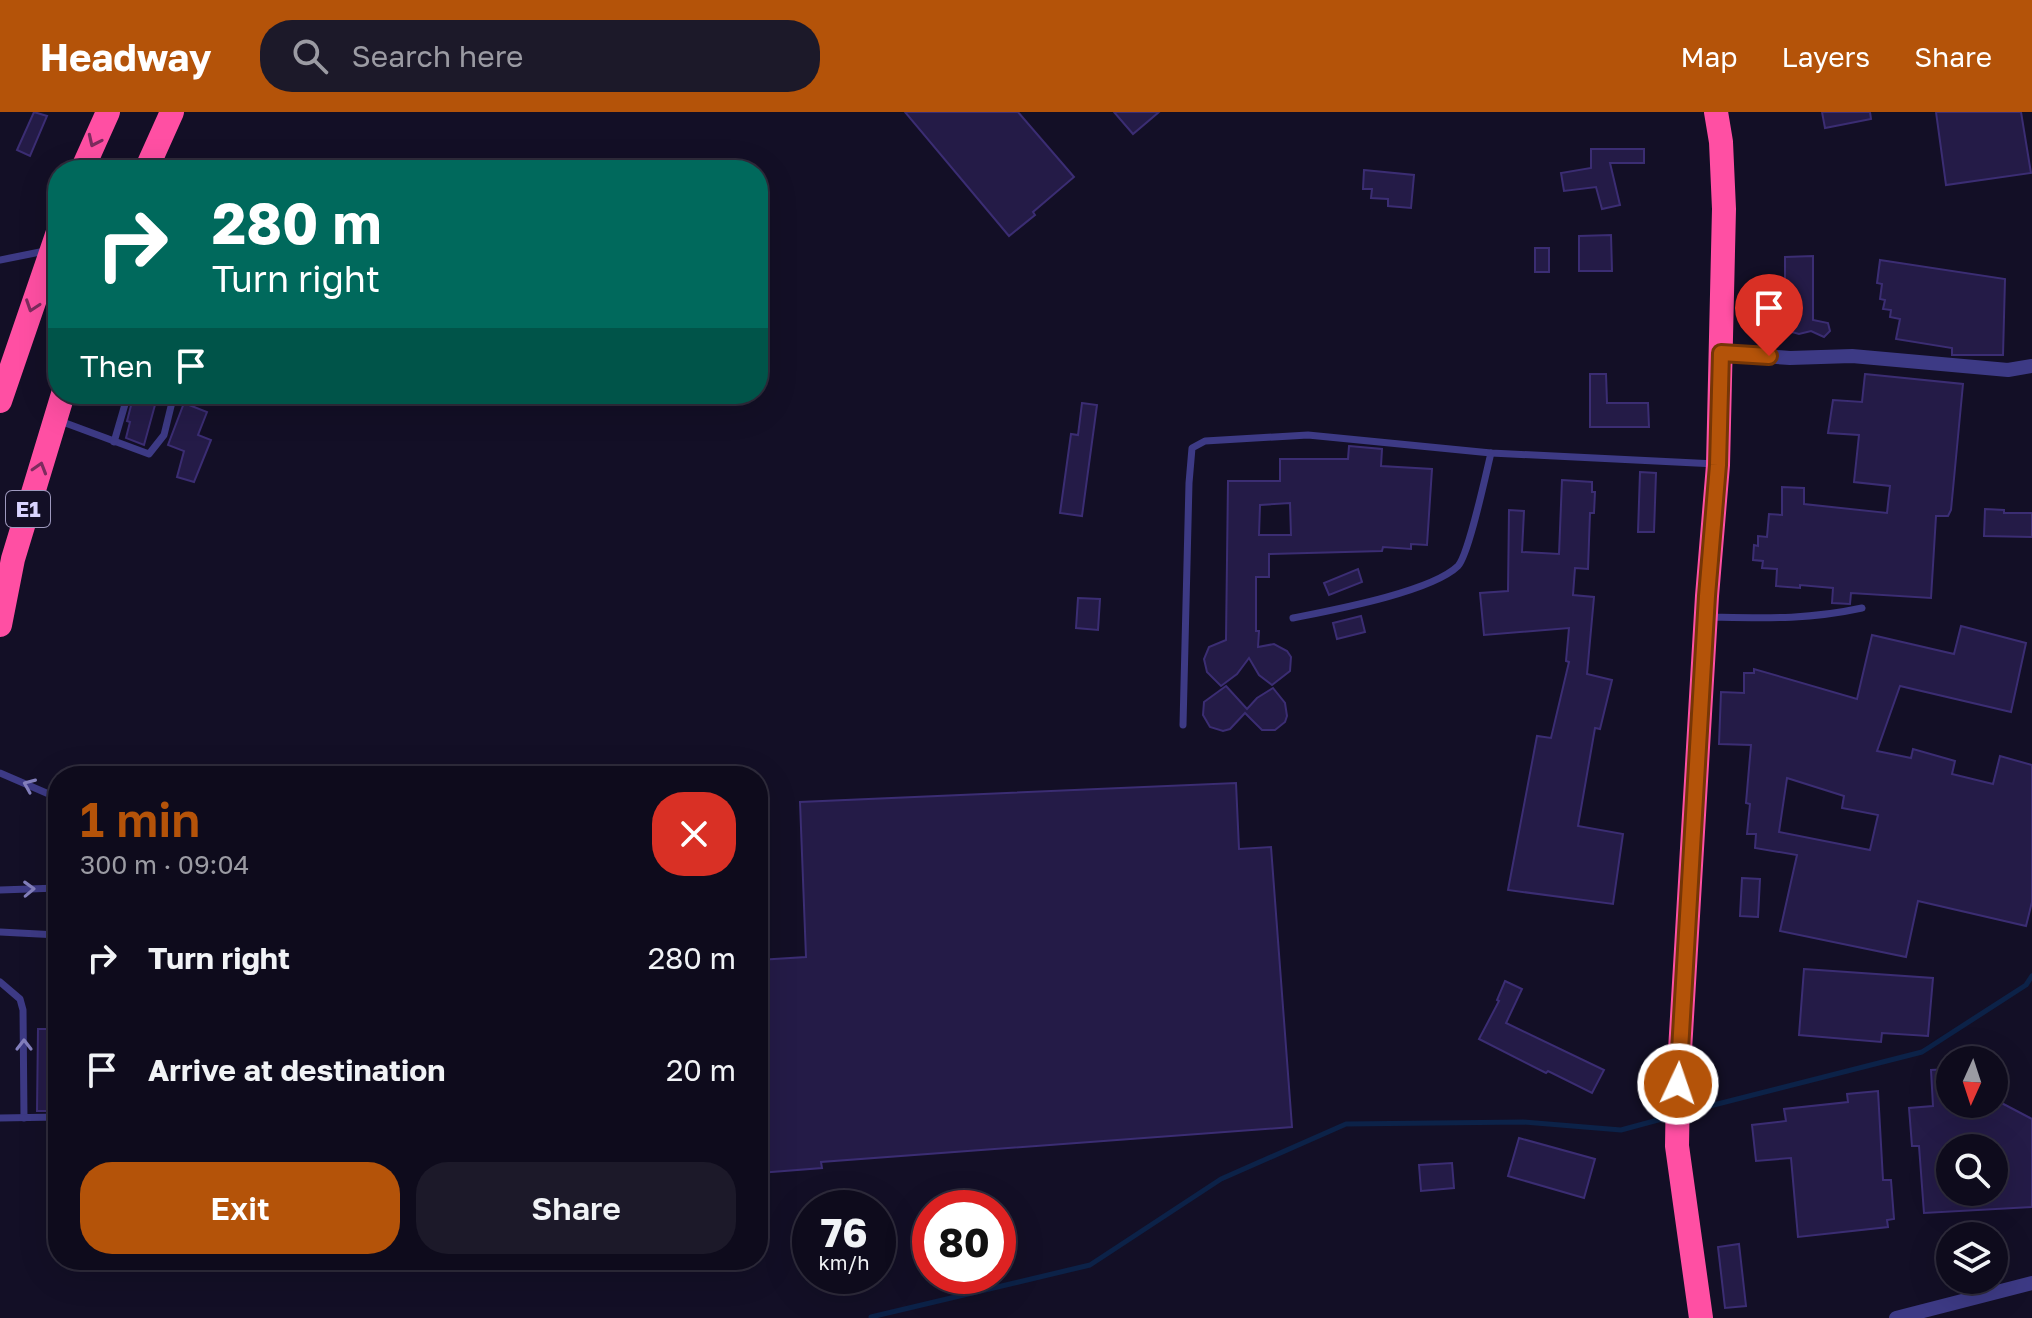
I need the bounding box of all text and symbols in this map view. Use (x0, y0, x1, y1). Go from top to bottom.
search box (260, 20, 820, 92)
text: Headway (40, 34, 212, 79)
icon: search (288, 34, 332, 78)
text: Search here (352, 38, 523, 74)
text: Map (1680, 40, 1738, 73)
text: Layers (1782, 40, 1870, 73)
text: Share (1914, 40, 1992, 73)
one-way arrow (88, 132, 104, 147)
text: 280 m (212, 189, 381, 256)
icon: right (80, 192, 184, 296)
text: Turn right (212, 257, 380, 300)
pin (1735, 274, 1803, 356)
icon: arrive (1747, 286, 1791, 330)
one-way arrow (26, 298, 42, 312)
icon: arrive (169, 344, 213, 388)
text: Then (80, 348, 153, 384)
one-way arrow (31, 462, 47, 476)
road number: E1 (6, 491, 50, 527)
one-way arrow (23, 779, 37, 795)
text: 1 min (80, 790, 200, 848)
button: close (652, 792, 736, 876)
text: 300 m · 09:04 (80, 849, 249, 880)
one-way arrow (23, 880, 36, 897)
icon: right (80, 936, 124, 980)
text: Turn right (148, 940, 290, 976)
text: 280 m (648, 940, 736, 976)
one-way arrow (15, 1038, 33, 1051)
position arrow (1636, 1042, 1720, 1126)
north arrow (1936, 1046, 2008, 1118)
map controls (1936, 1046, 2008, 1294)
icon: arrive (80, 1048, 124, 1092)
text: Arrive at destination (148, 1052, 445, 1088)
text: 20 m (666, 1052, 736, 1088)
button: search (1936, 1134, 2008, 1206)
button: Exit (80, 1162, 400, 1254)
button: Share (416, 1162, 736, 1254)
speed limit sign: 80 (912, 1190, 1016, 1294)
text: 76 (820, 1208, 868, 1256)
button: layers (1936, 1222, 2008, 1294)
text: km/h (819, 1250, 869, 1274)

